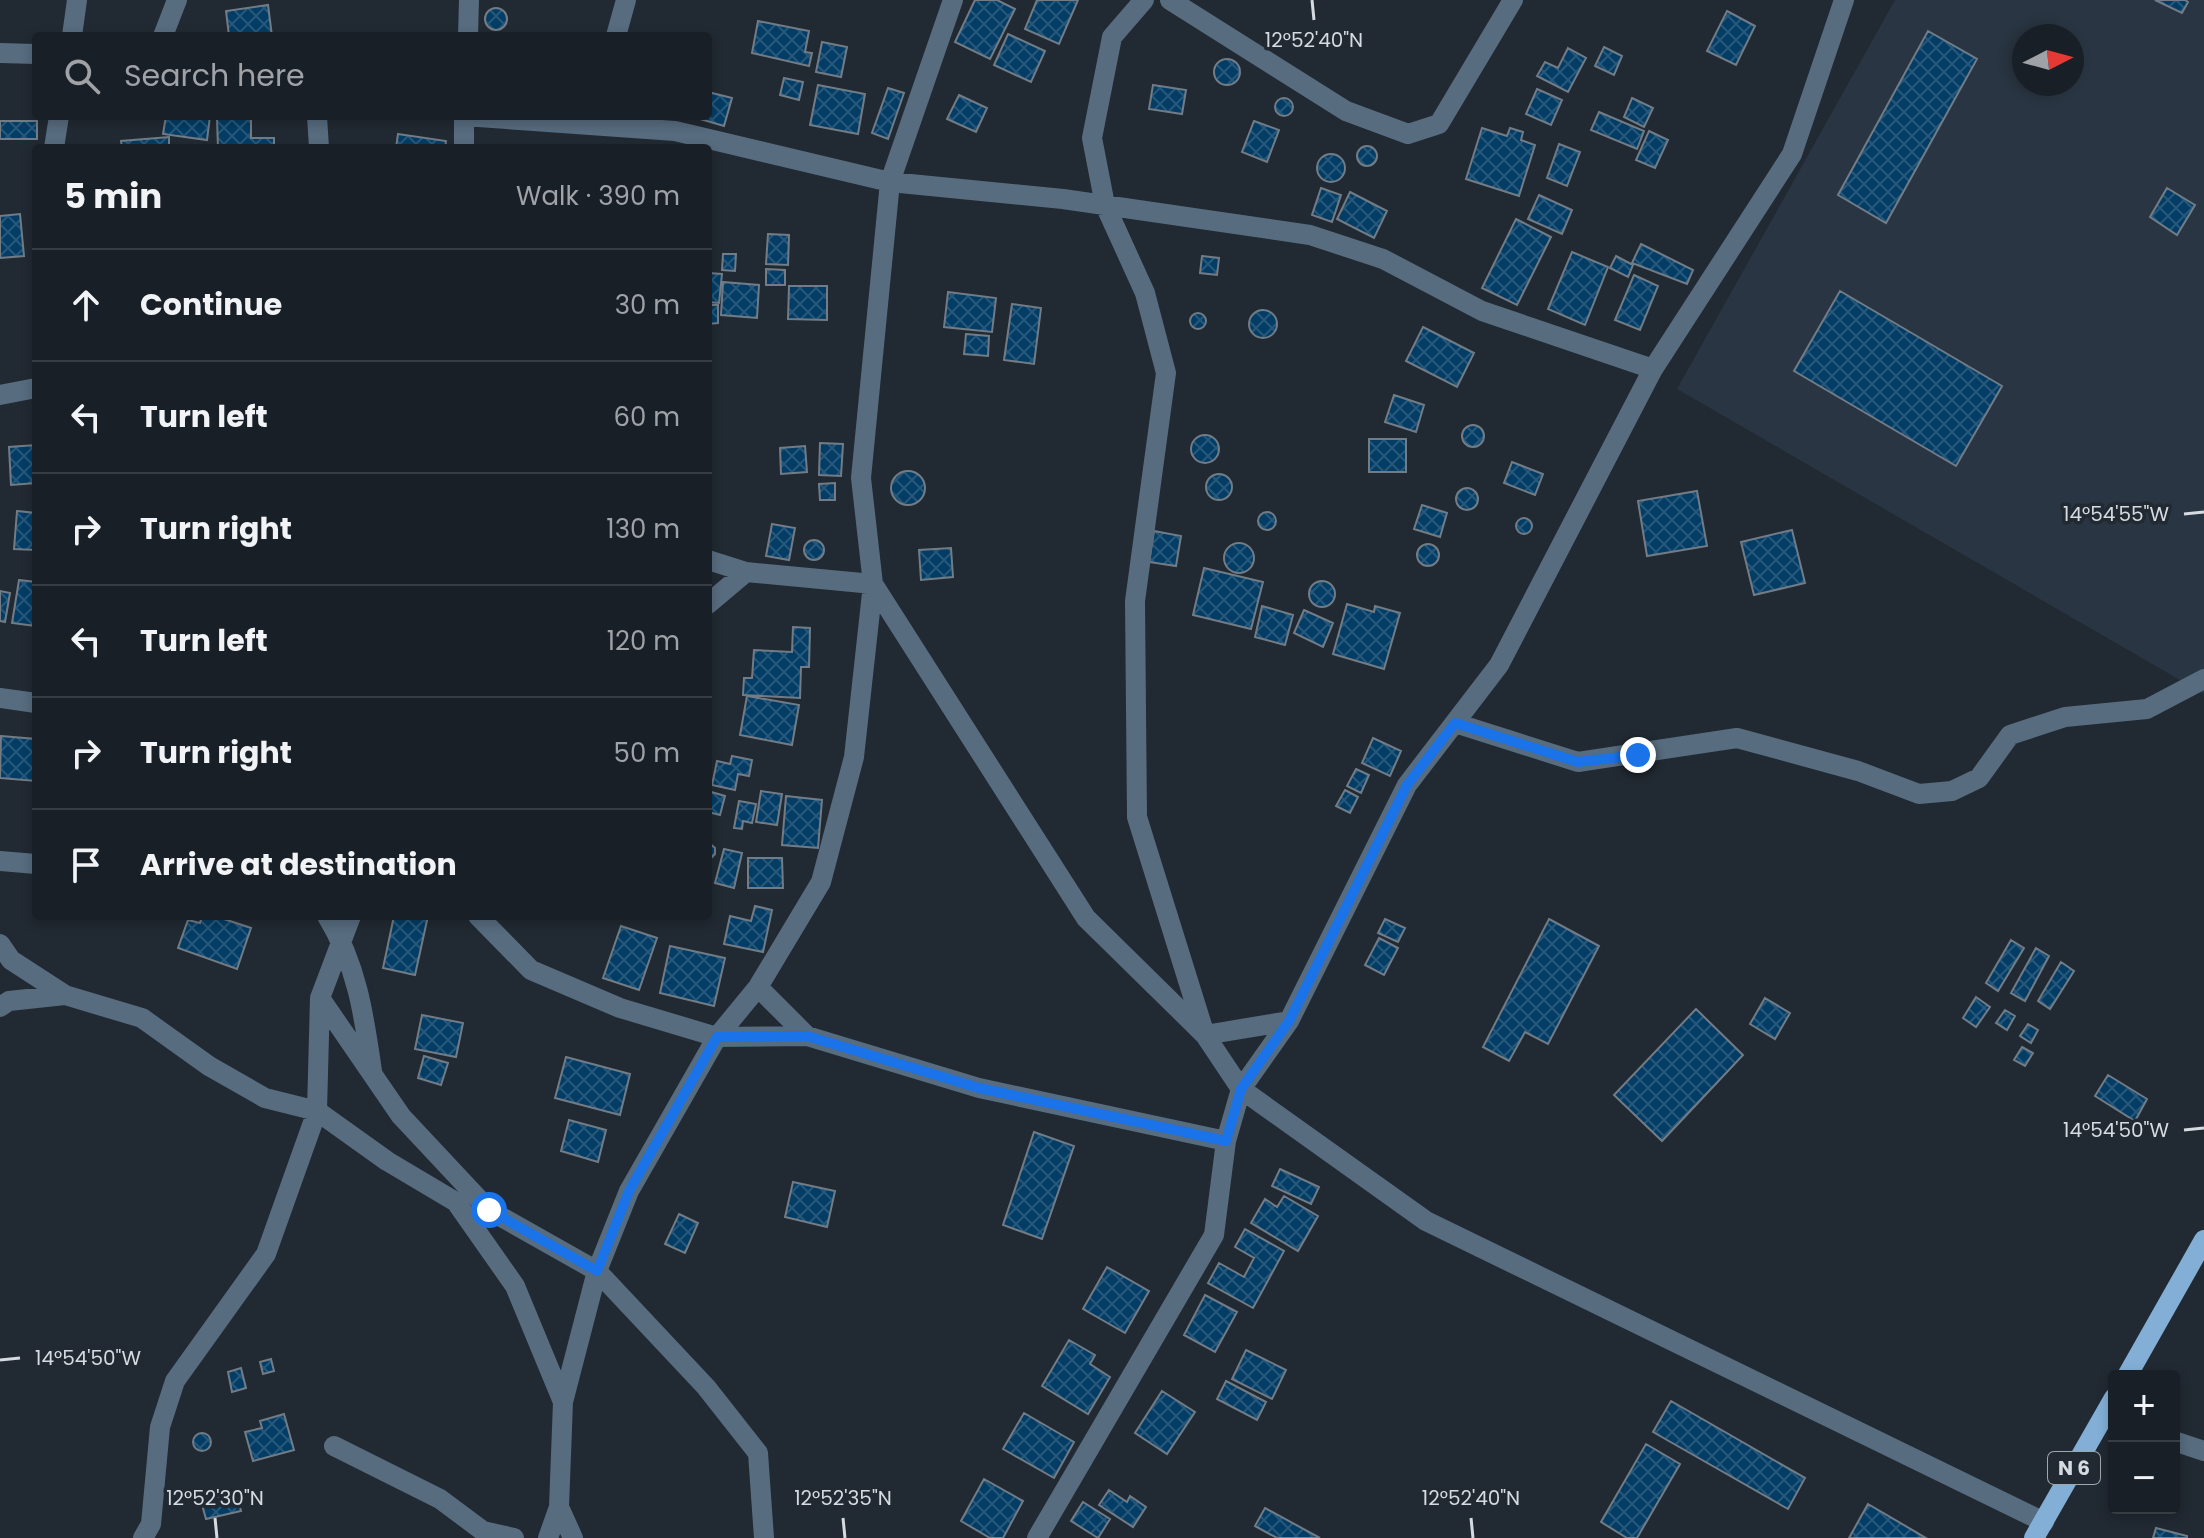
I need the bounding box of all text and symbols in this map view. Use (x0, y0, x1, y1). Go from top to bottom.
north arrow (2012, 24, 2084, 96)
text: 12°52'40"N (1265, 26, 1363, 54)
search box (32, 32, 712, 120)
icon: search (60, 54, 104, 98)
text: Search here (124, 54, 305, 97)
text: 5 min (64, 172, 162, 220)
text: Walk · 390 m (516, 178, 680, 214)
icon: ahead (64, 283, 108, 327)
text: Continue (140, 283, 282, 326)
text: 30 m (615, 287, 680, 323)
icon: left (64, 395, 108, 439)
text: Turn left (140, 395, 268, 438)
text: 60 m (613, 399, 680, 435)
text: 14°54'55"W (2063, 500, 2169, 528)
icon: right (64, 507, 108, 551)
text: Turn right (140, 507, 292, 550)
text: 130 m (606, 511, 680, 547)
icon: left (64, 619, 108, 663)
text: Turn left (140, 619, 268, 662)
text: 120 m (607, 623, 680, 659)
icon: right (64, 731, 108, 775)
text: Turn right (140, 731, 292, 774)
text: 50 m (614, 735, 680, 771)
route end (1620, 737, 1656, 773)
icon: arrive (64, 843, 108, 887)
text: Arrive at destination (140, 843, 457, 886)
text: 14°54'50"W (2063, 1116, 2169, 1144)
route start (471, 1192, 507, 1228)
text: 14°54'50"W (35, 1344, 141, 1372)
map controls (2108, 1370, 2180, 1514)
button: + (2108, 1370, 2180, 1442)
button: − (2108, 1442, 2180, 1514)
road number: N 6 (2048, 1452, 2100, 1484)
text: 12°52'30"N (166, 1484, 264, 1512)
text: 12°52'35"N (794, 1484, 892, 1512)
text: 12°52'40"N (1422, 1484, 1520, 1512)

